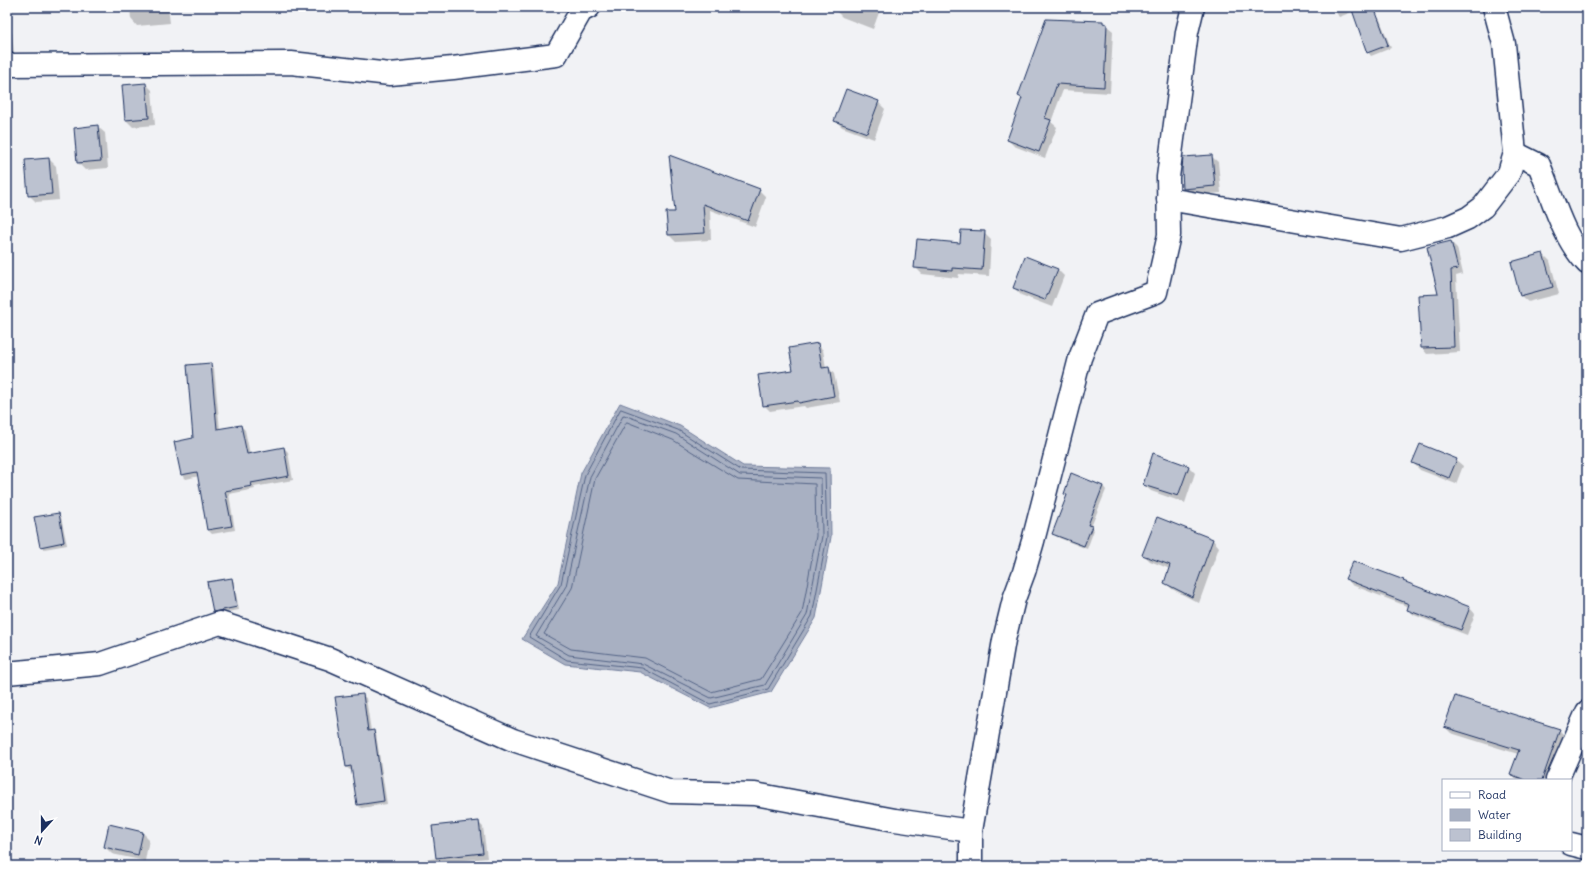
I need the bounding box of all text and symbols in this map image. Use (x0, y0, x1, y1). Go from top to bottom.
legend (1442, 779, 1572, 851)
text: Road (1478, 787, 1506, 802)
text: Water (1478, 807, 1511, 822)
north arrow (22, 811, 62, 851)
text: Building (1478, 827, 1522, 842)
text: N (32, 832, 44, 848)

